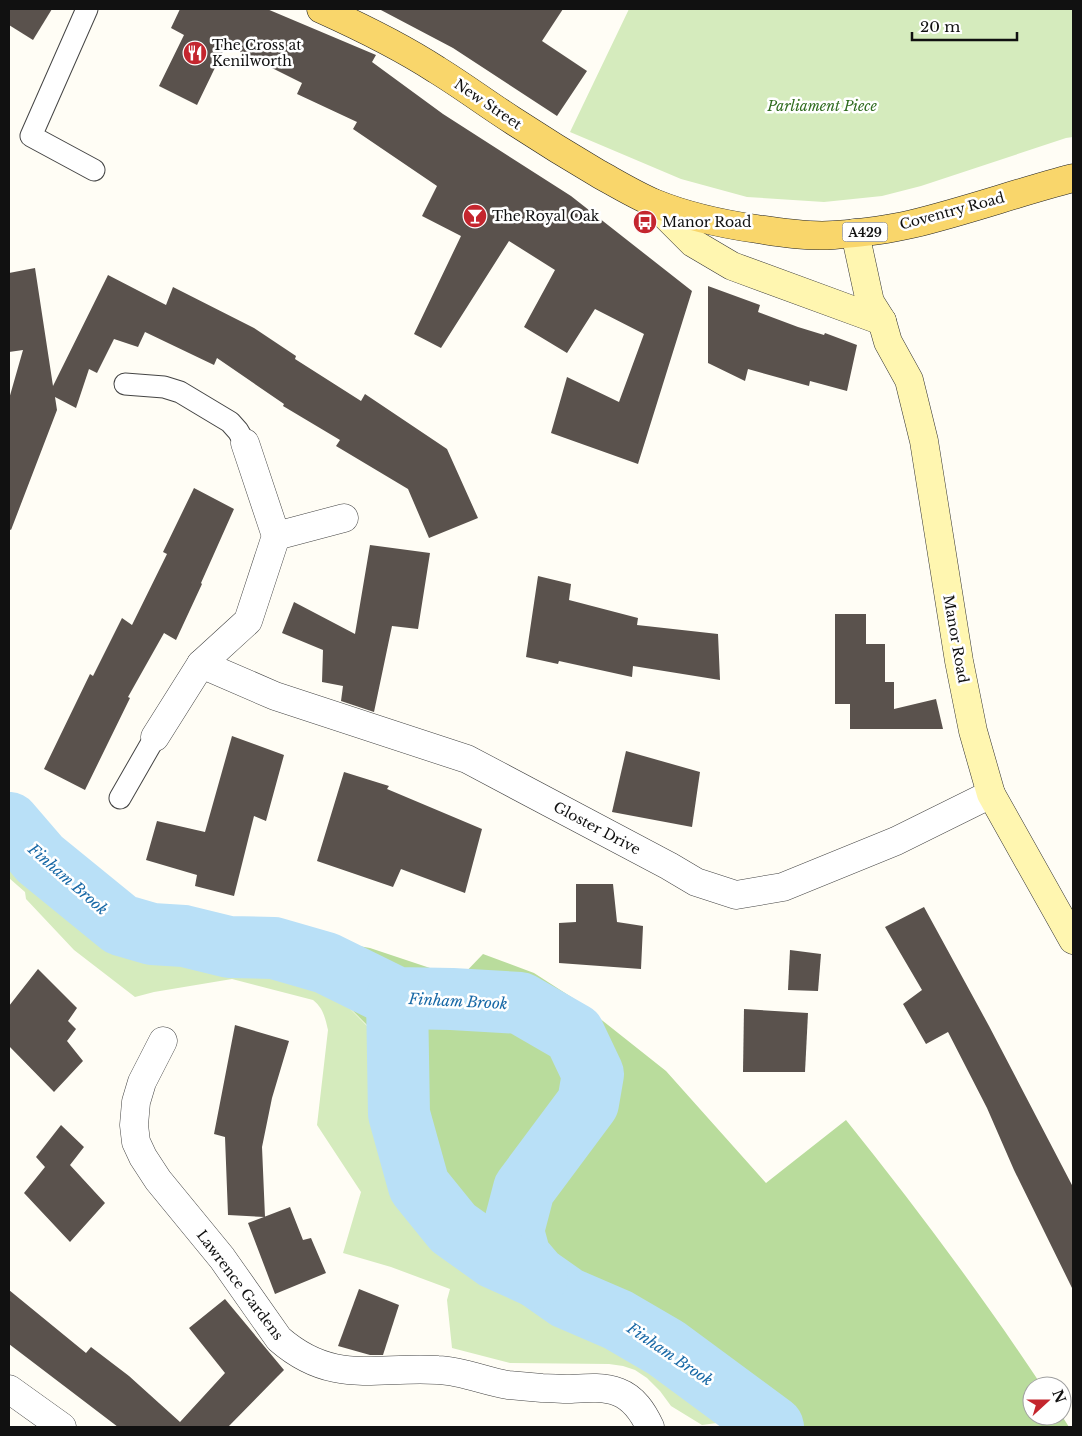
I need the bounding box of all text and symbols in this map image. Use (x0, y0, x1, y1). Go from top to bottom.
scale bar (912, 10, 1017, 42)
text: 20 m (920, 17, 960, 36)
place label: The Cross at Kenilworth (212, 36, 302, 70)
restaurant icon: The Cross at Kenilworth (182, 40, 208, 66)
street label: New Street (451, 75, 526, 134)
park label: Parliament Piece (766, 97, 877, 115)
street label: Coventry Road (898, 188, 1007, 234)
bar icon: The Royal Oak (462, 203, 488, 229)
place label: The Royal Oak (492, 207, 600, 225)
bus stop icon: Manor Road (632, 209, 658, 235)
place label: Manor Road (662, 213, 752, 231)
road number: A429 (842, 222, 888, 242)
street label: Manor Road (939, 593, 973, 685)
street label: Gloster Drive (550, 798, 644, 858)
water label: Finham Brook (24, 839, 112, 919)
water label: Finham Brook (407, 989, 508, 1013)
street label: Lawrence Gardens (193, 1226, 287, 1344)
water label: Finham Brook (623, 1318, 716, 1390)
north arrow (1022, 1376, 1072, 1426)
text: N (1048, 1387, 1070, 1406)

